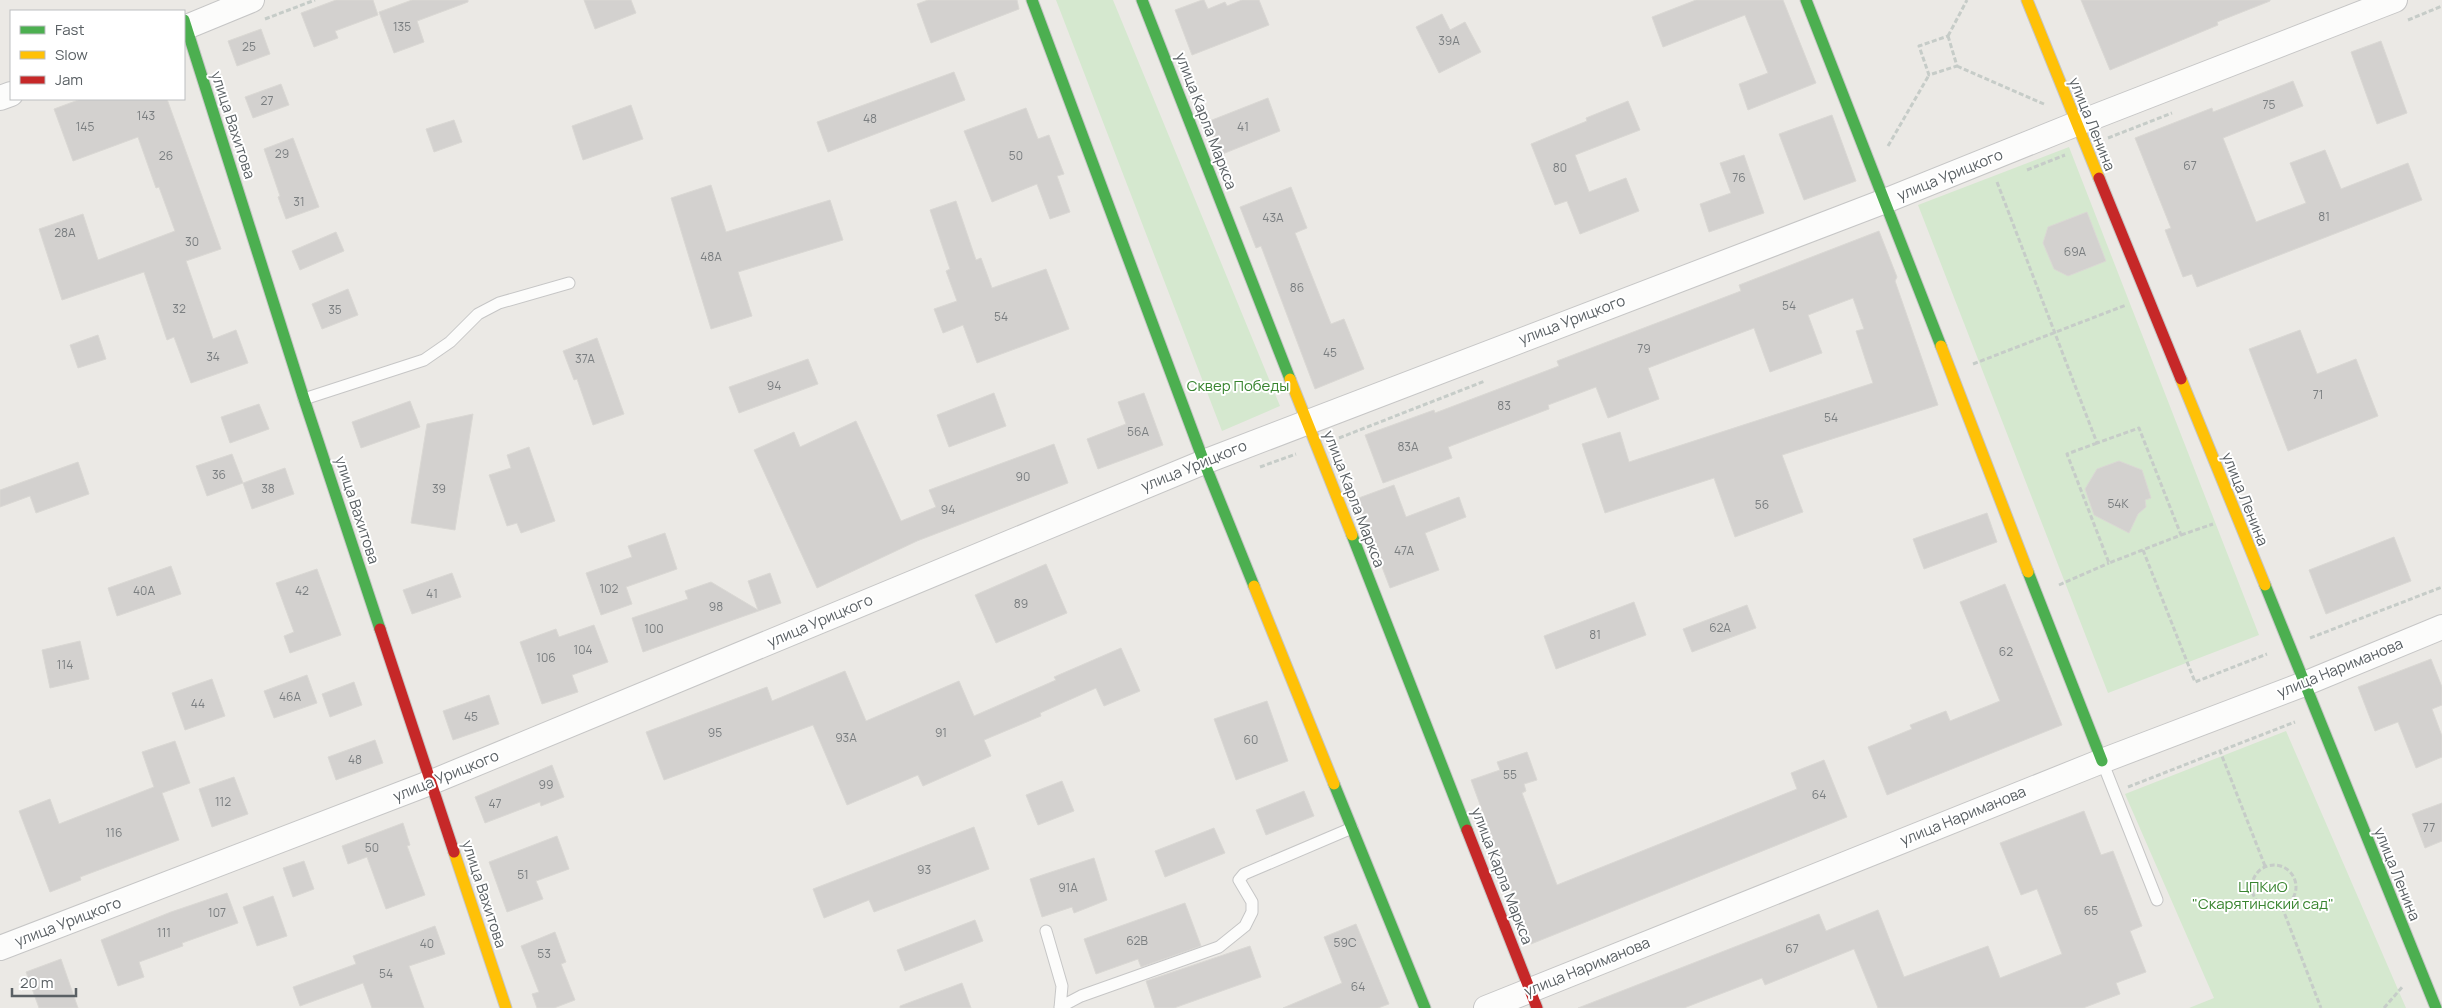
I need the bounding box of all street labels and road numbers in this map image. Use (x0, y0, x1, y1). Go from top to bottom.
street label: улица Карла Маркса (1171, 49, 1242, 192)
street label: улица Вахитова (206, 68, 261, 181)
street label: улица Ленина (2064, 74, 2121, 174)
street label: улица Урицкого (1894, 144, 2006, 205)
street label: улица Урицкого (1515, 290, 1628, 350)
street label: улица Карла Маркса (1319, 427, 1390, 570)
street label: улица Урицкого (1138, 435, 1250, 496)
street label: улица Ленина (2217, 449, 2274, 549)
street label: улица Вахитова (330, 453, 385, 566)
street label: улица Урицкого (764, 589, 876, 652)
street label: улица Нариманова (2274, 633, 2406, 702)
street label: улица Урицкого (390, 745, 502, 806)
street label: улица Нариманова (1897, 781, 2029, 850)
street label: улица Карла Маркса (1467, 804, 1538, 947)
street label: улица Ленина (2369, 824, 2426, 924)
street label: улица Вахитова (457, 837, 512, 950)
street label: улица Урицкого (11, 892, 124, 952)
street label: улица Нариманова (1521, 932, 1653, 1001)

